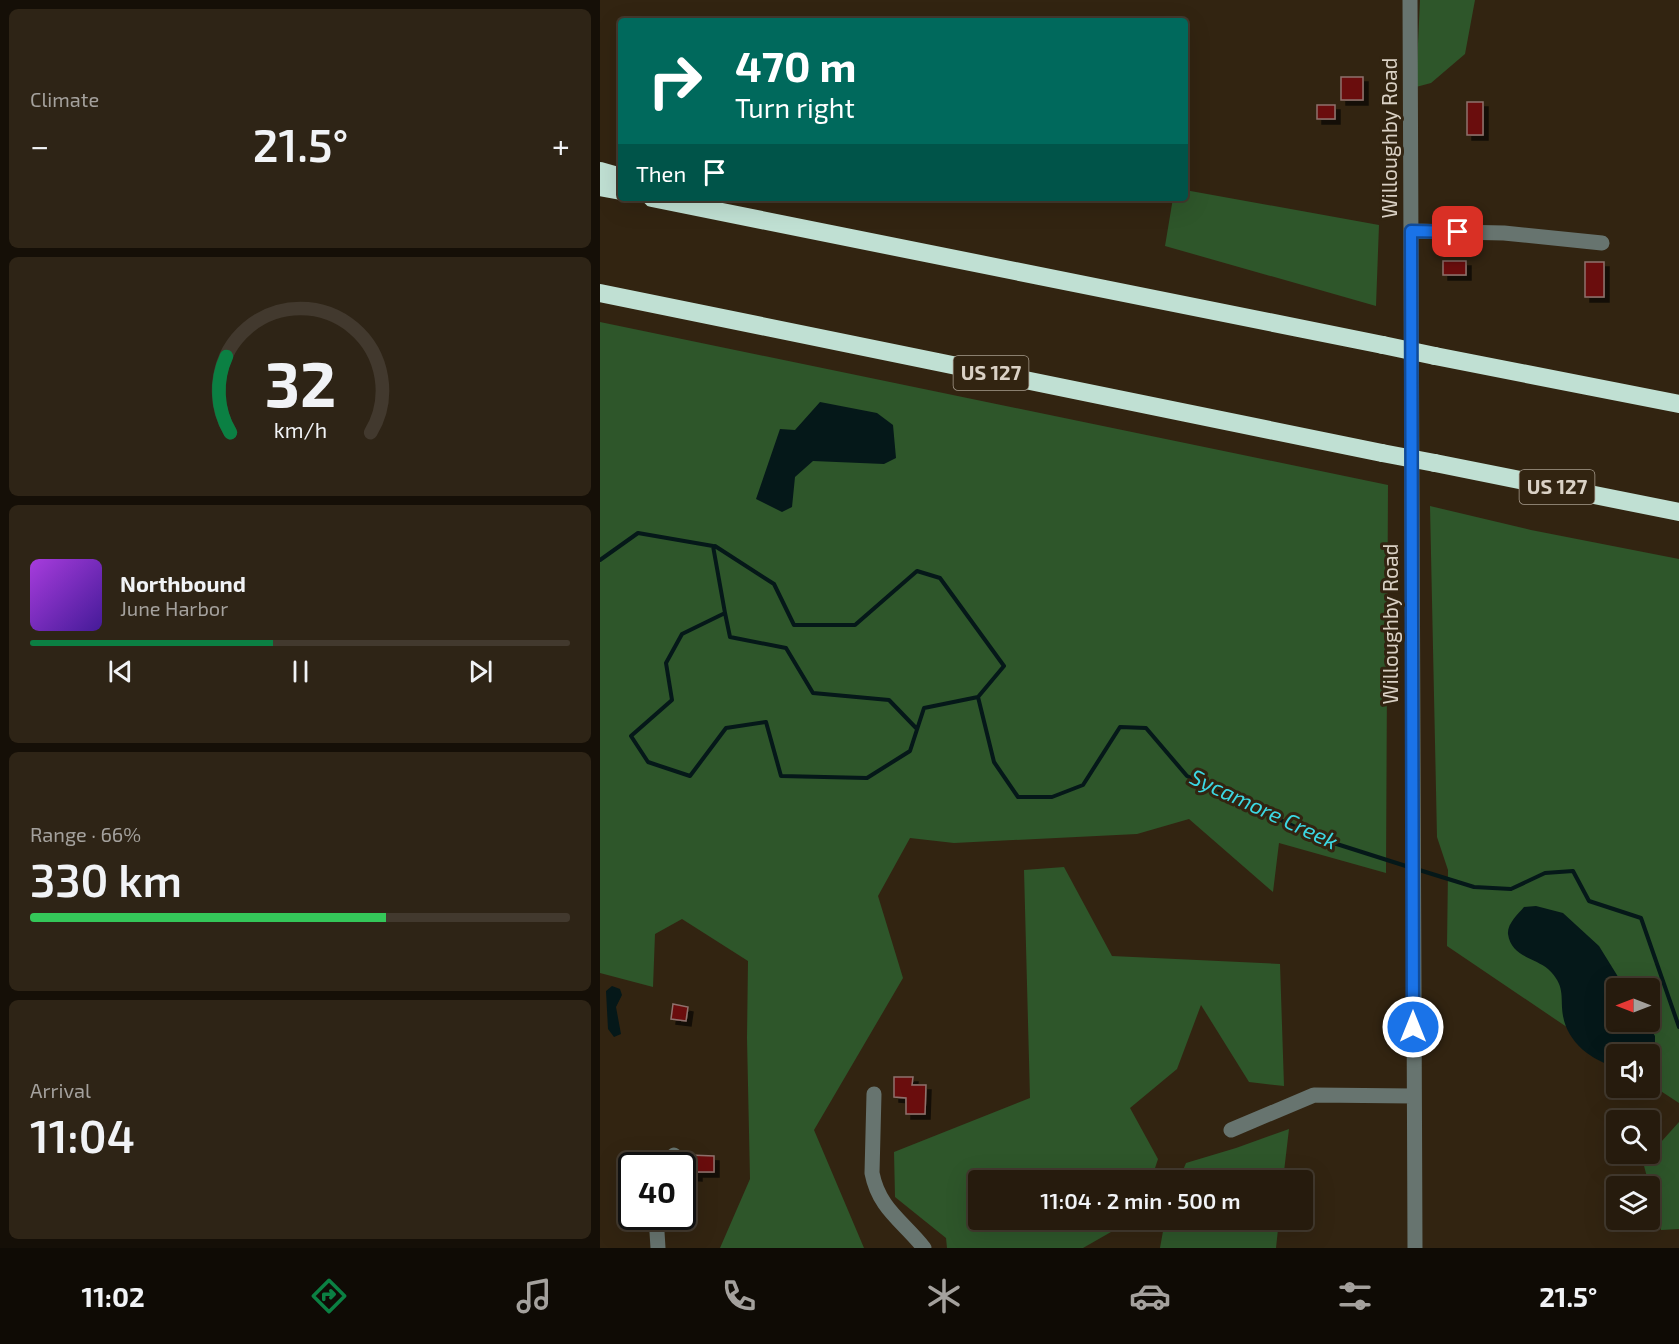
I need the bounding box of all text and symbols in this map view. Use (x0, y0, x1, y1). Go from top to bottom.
text: 470 m (735, 40, 857, 90)
icon: right (636, 42, 714, 120)
street label: Willoughby Road (1376, 58, 1401, 218)
text: Climate (30, 87, 99, 111)
text: Turn right (735, 91, 855, 123)
text: 21.5° (253, 117, 348, 171)
text: − (30, 125, 49, 165)
text: + (552, 125, 570, 165)
icon: arrive (698, 156, 731, 189)
text: Then (636, 160, 686, 186)
pin (1432, 206, 1483, 257)
icon: arrive (1441, 215, 1474, 248)
text: 32 (264, 345, 336, 420)
road number: US 127 (954, 356, 1028, 390)
text: km/h (273, 418, 327, 443)
road number: US 127 (1520, 470, 1594, 504)
street label: Willoughby Road (1377, 544, 1402, 704)
text: Northbound (120, 570, 246, 596)
text: June Harbor (120, 596, 228, 620)
icon: previous (104, 655, 137, 688)
icon: pause (284, 655, 317, 688)
icon: next (464, 655, 497, 688)
water label: Sycamore Creek (1186, 762, 1342, 855)
text: Range · 66% (30, 822, 141, 846)
text: 330 km (30, 852, 182, 906)
north arrow (1606, 978, 1660, 1032)
map controls (1606, 978, 1660, 1230)
position arrow (1381, 995, 1445, 1059)
button: sound (1606, 1044, 1660, 1098)
text: Arrival (30, 1078, 91, 1102)
text: 11:04 (30, 1108, 135, 1162)
button: search (1606, 1110, 1660, 1164)
speed limit sign: 40 (618, 1152, 696, 1230)
button: layers (1606, 1176, 1660, 1230)
text: 11:04 · 2 min · 500 m (1040, 1187, 1241, 1213)
icon: directions (308, 1275, 350, 1317)
icon: music (513, 1275, 555, 1317)
icon: phone (718, 1275, 760, 1317)
icon: climate (923, 1275, 965, 1317)
icon: car (1129, 1275, 1171, 1317)
icon: filters (1334, 1275, 1376, 1317)
text: 11:02 (82, 1280, 145, 1312)
text: 21.5° (1539, 1280, 1597, 1312)

